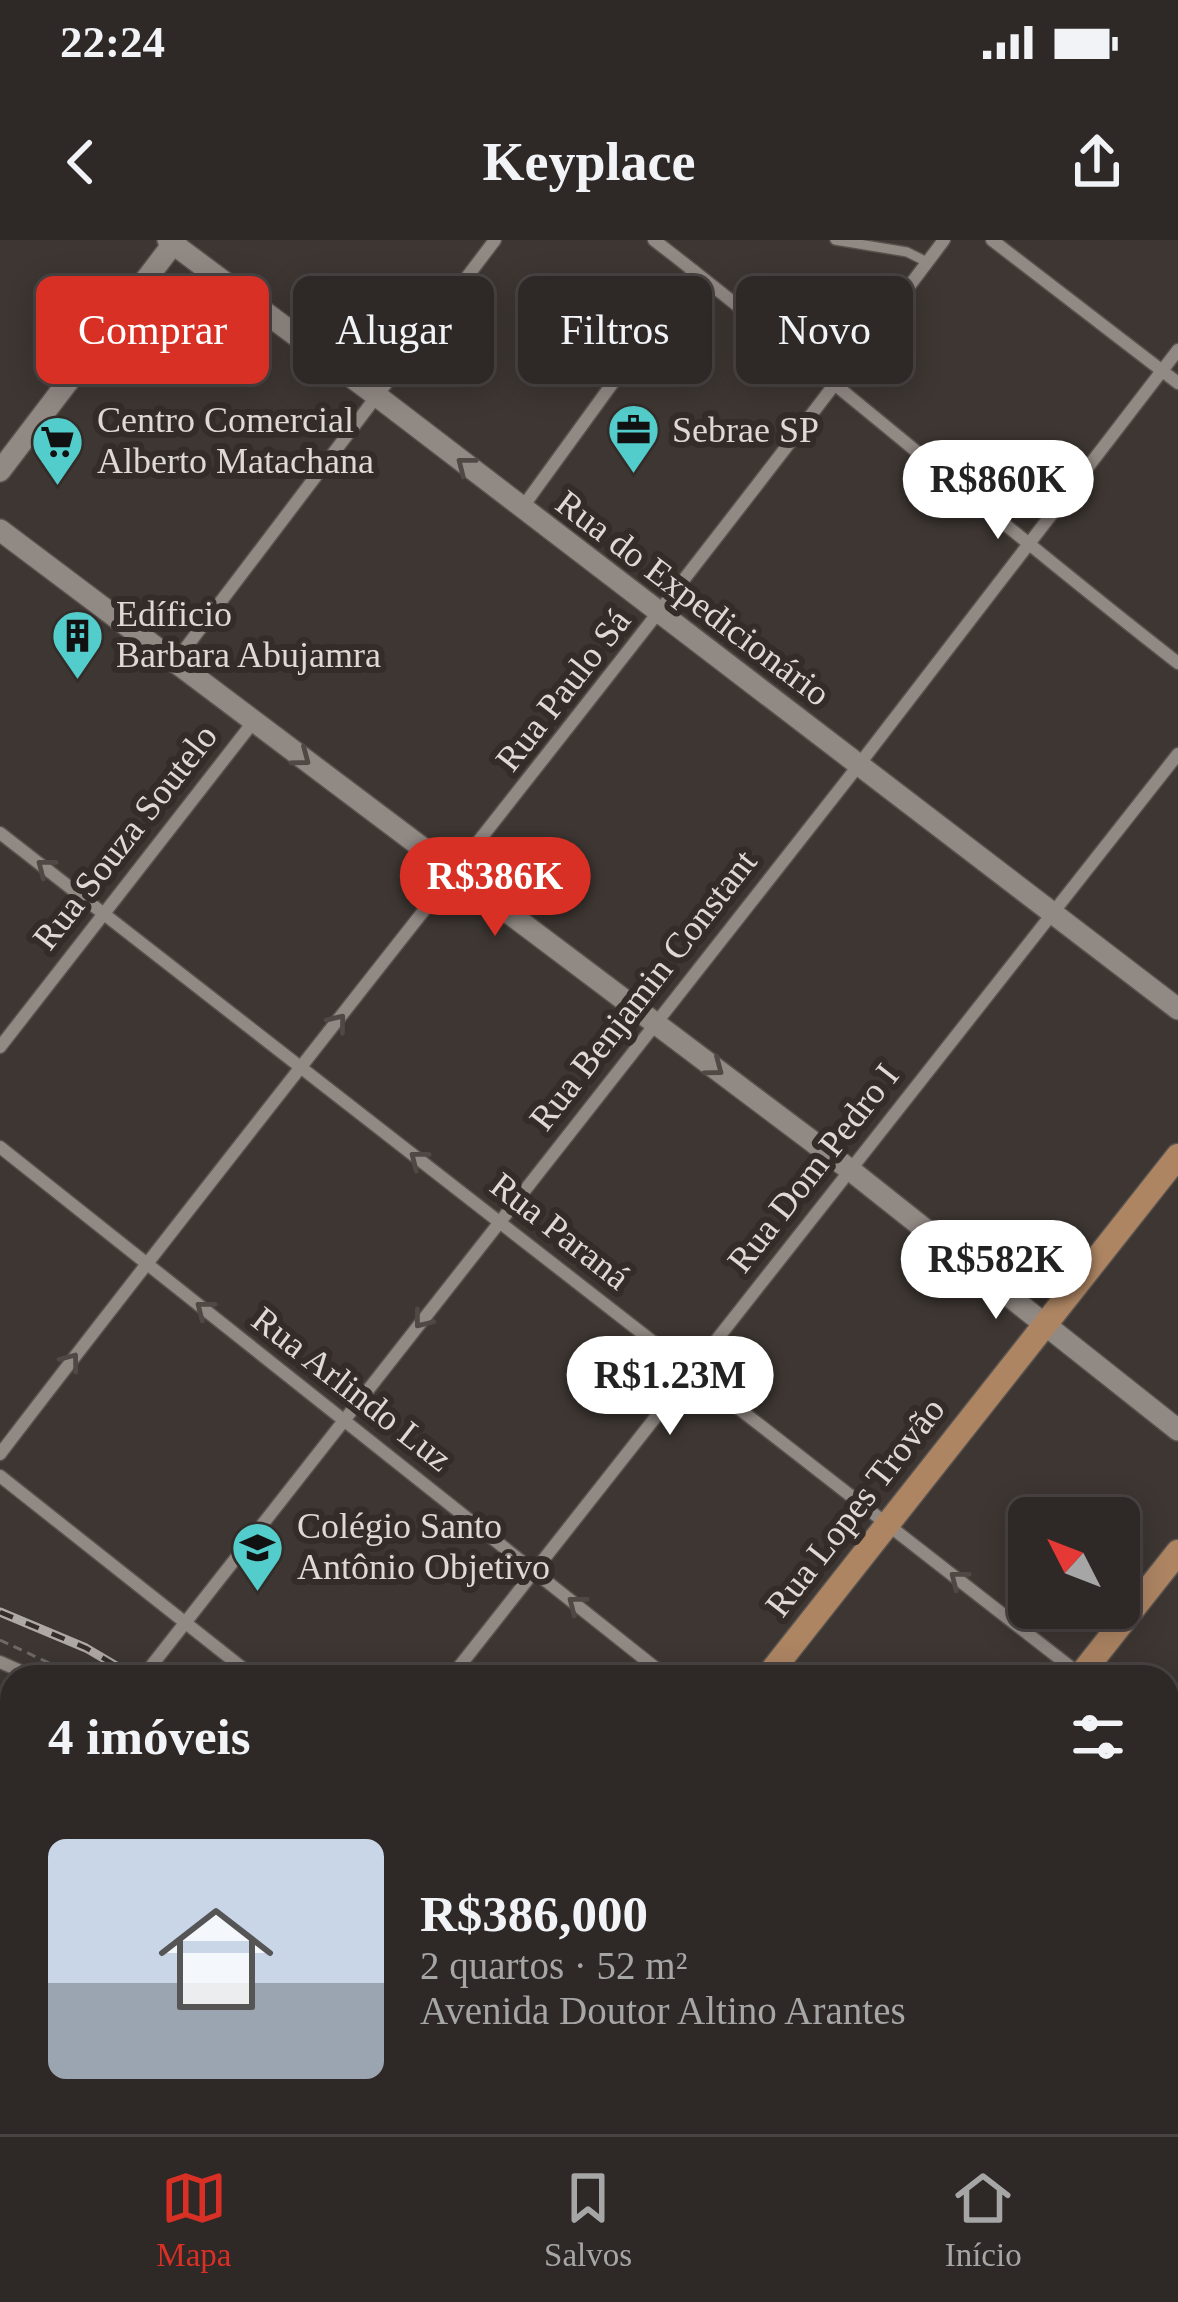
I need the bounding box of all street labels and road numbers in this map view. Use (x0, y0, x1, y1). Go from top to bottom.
street label: Rua do Expedicionário (548, 482, 838, 714)
street label: Rua Paulo Sá (488, 601, 638, 779)
street label: Rua Souza Soutelo (25, 717, 225, 957)
street label: Rua Benjamin Constant (521, 842, 765, 1138)
street label: Rua Dom Pedro I (719, 1056, 907, 1280)
street label: Rua Paraná (483, 1164, 637, 1298)
street label: Rua Arlindo Luz (244, 1299, 460, 1479)
street label: Rua Lopes Trovão (757, 1390, 953, 1624)

